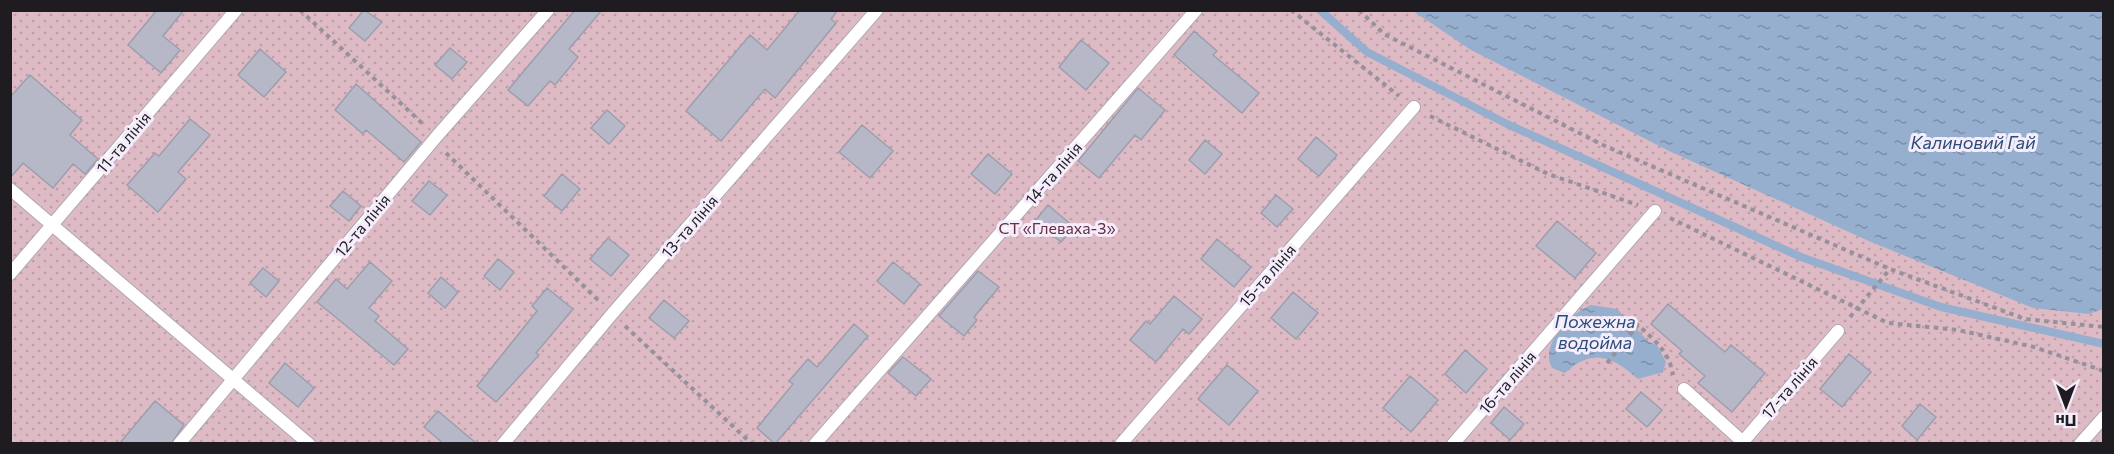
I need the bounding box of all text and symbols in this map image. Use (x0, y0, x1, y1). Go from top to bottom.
street label: 11-та лінія (92, 107, 154, 177)
water label: Калиновий Гай (1910, 131, 2036, 153)
street label: 14-та лінія (1021, 138, 1085, 208)
street label: 12-та лінія (330, 190, 394, 260)
street label: 13-та лінія (657, 191, 721, 261)
park label: СТ «Глеваха-3» (998, 218, 1116, 237)
street label: 15-та лінія (1235, 240, 1299, 310)
water label: Пожежна водойма (1554, 310, 1636, 353)
street label: 16-та лінія (1475, 347, 1539, 417)
street label: 17-та лінія (1757, 352, 1821, 422)
north arrow (2036, 376, 2096, 436)
text: Пн (2055, 412, 2077, 431)

